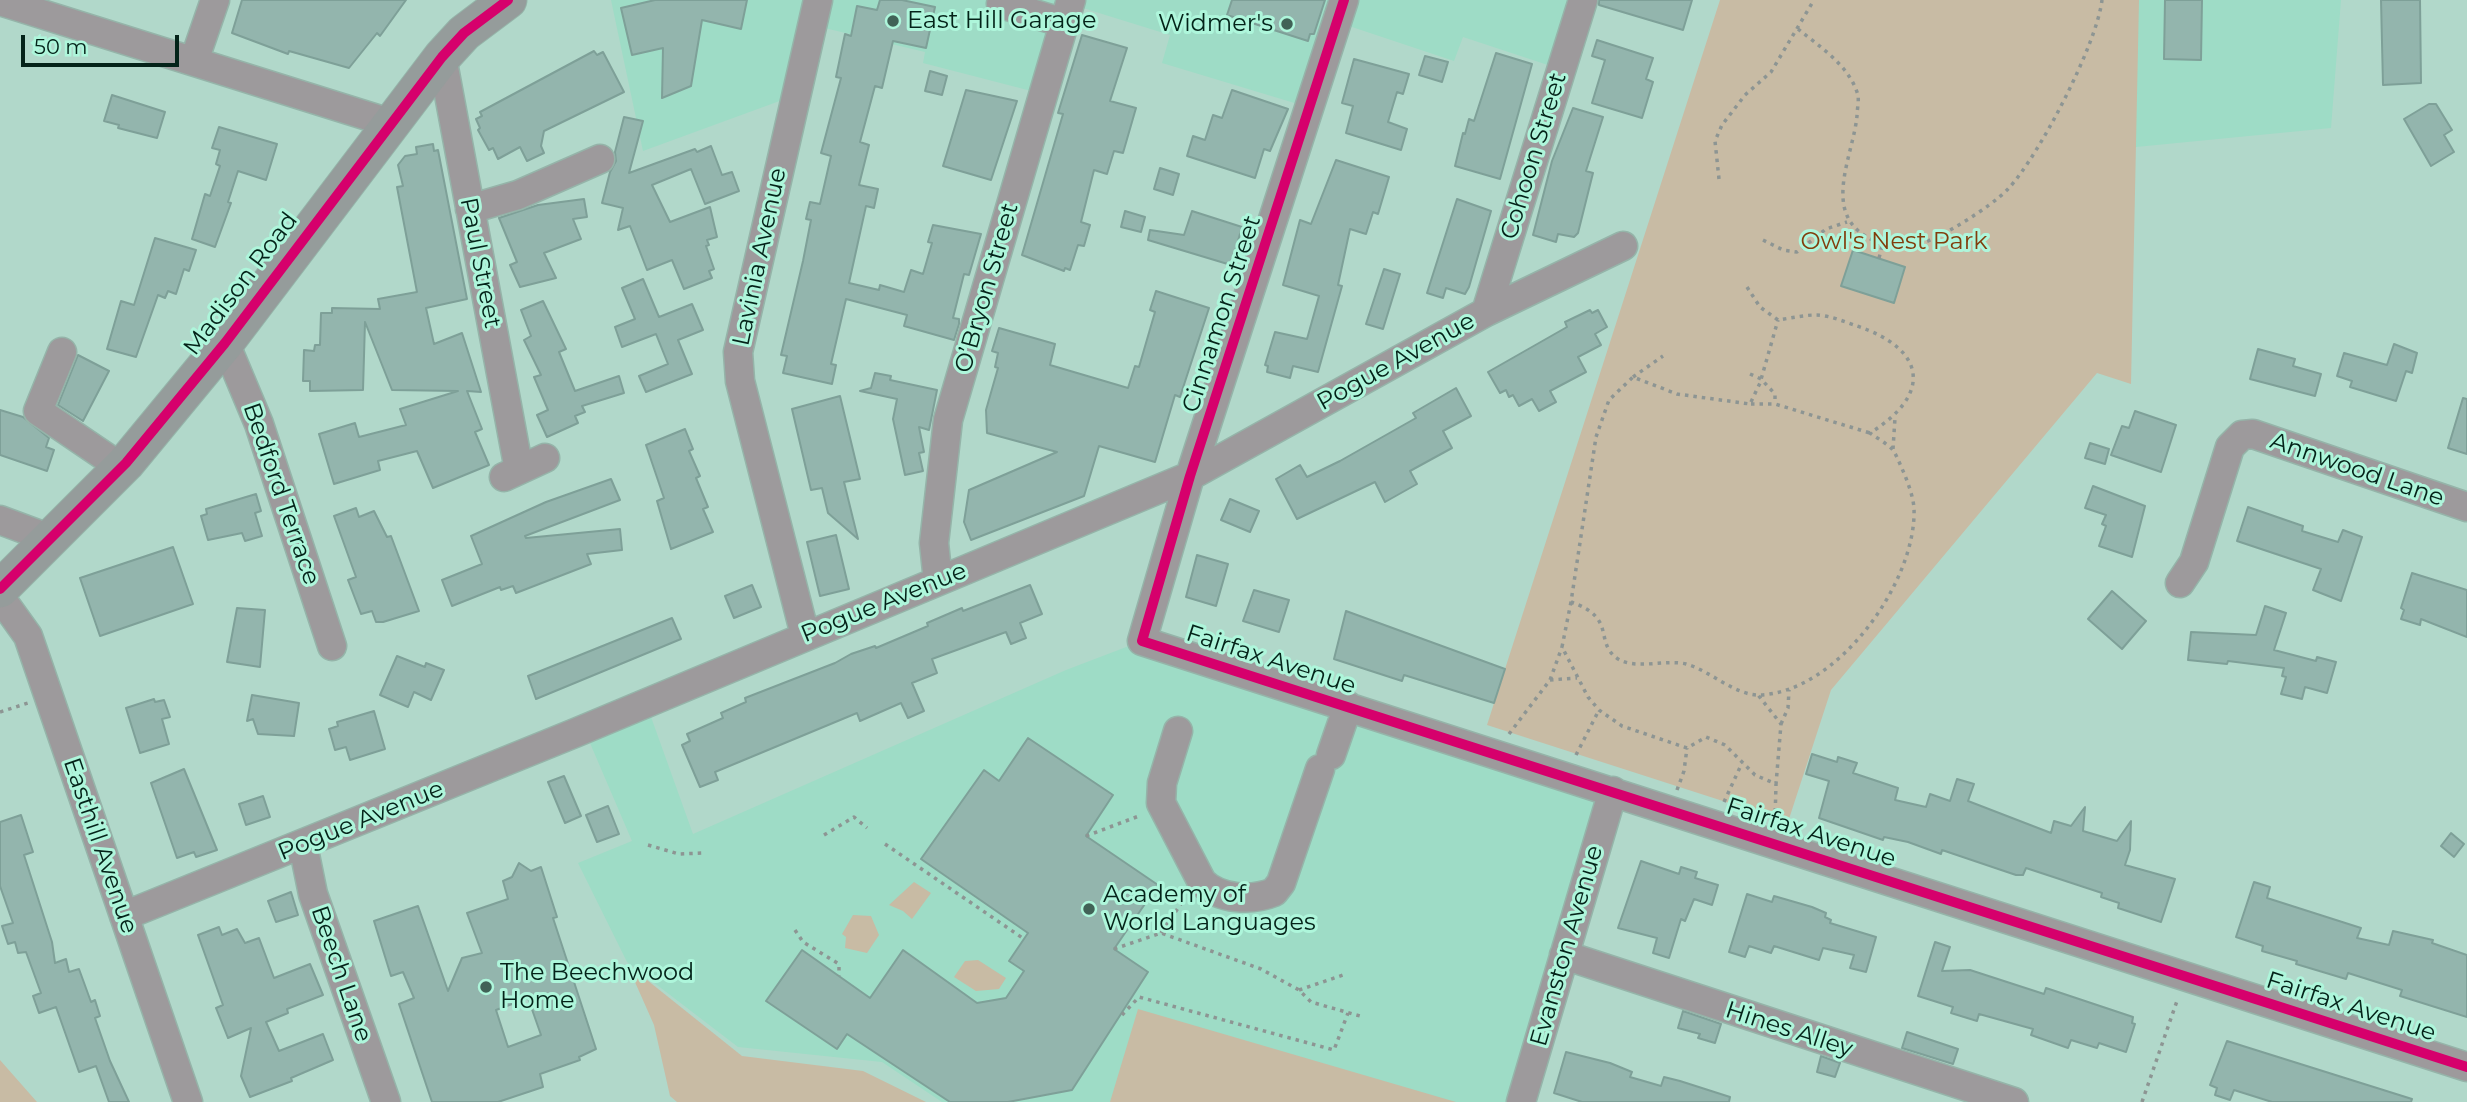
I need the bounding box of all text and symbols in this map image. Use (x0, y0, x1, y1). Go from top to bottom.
place label: East Hill Garage (907, 7, 1096, 35)
place label: Widmer's (1158, 10, 1273, 38)
marker: East Hill Garage (885, 13, 901, 29)
marker: Widmer's (1279, 16, 1295, 32)
scale bar (24, 21, 182, 65)
text: 50 m (34, 34, 88, 59)
street label: Cohoon Street (1495, 69, 1573, 243)
street label: Lavinia Avenue (727, 165, 793, 349)
street label: Paul Street (453, 195, 507, 331)
street label: O’Bryon Street (949, 200, 1025, 376)
street label: Madison Road (178, 207, 304, 361)
street label: Cinnamon Street (1177, 212, 1267, 416)
park label: Owl's Nest Park (1800, 228, 1988, 256)
street label: Pogue Avenue (1312, 307, 1480, 417)
street label: Bedford Terrace (236, 399, 326, 589)
street label: Annwood Lane (2266, 427, 2448, 513)
street label: Pogue Avenue (797, 557, 971, 649)
street label: Fairfax Avenue (1183, 619, 1359, 701)
street label: Easthill Avenue (56, 754, 144, 938)
street label: Pogue Avenue (274, 775, 448, 867)
street label: Fairfax Avenue (1723, 792, 1899, 874)
street label: Evanston Avenue (1525, 842, 1609, 1050)
place label: Academy of World Languages (1103, 881, 1316, 937)
marker: Academy of World Languages (1081, 901, 1097, 917)
street label: Beech Lane (304, 902, 378, 1046)
place label: The Beechwood Home (500, 959, 694, 1015)
street label: Fairfax Avenue (2263, 966, 2439, 1048)
marker: The Beechwood Home (478, 979, 494, 995)
street label: Hines Alley (1722, 996, 1856, 1064)

